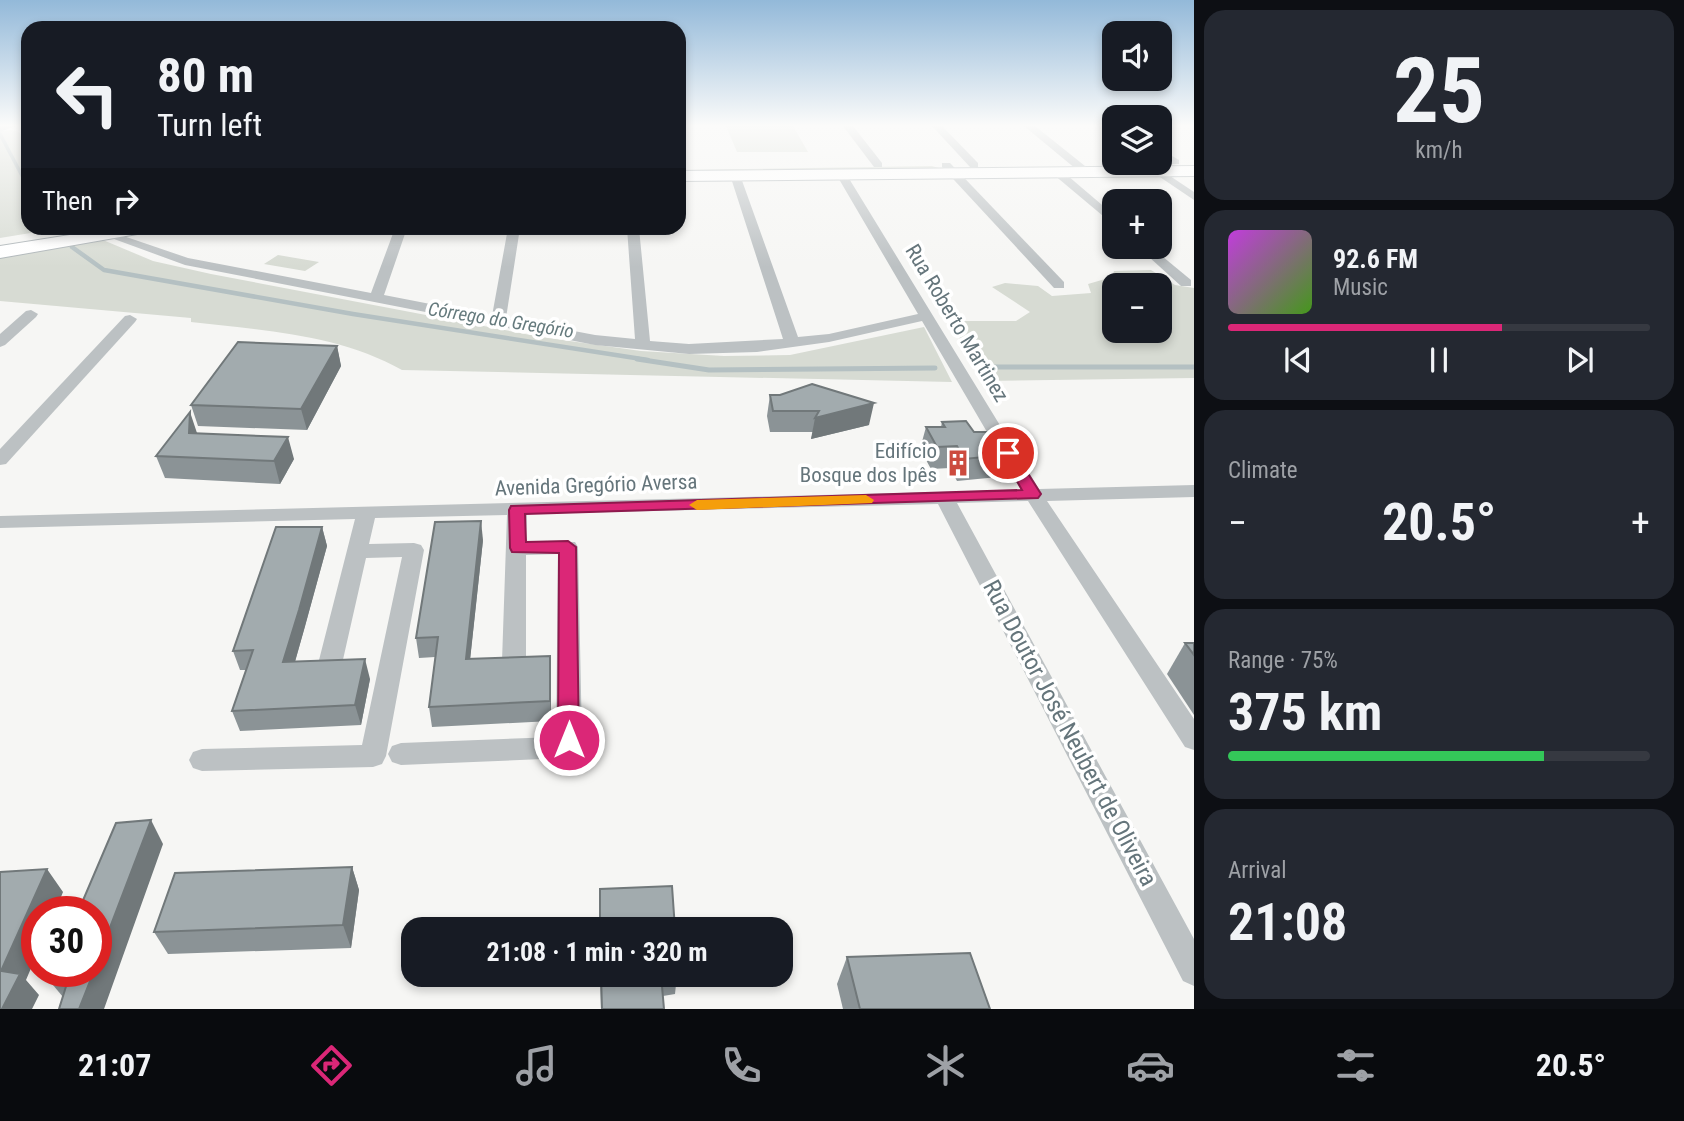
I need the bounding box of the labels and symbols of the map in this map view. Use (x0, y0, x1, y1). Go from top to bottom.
street label: Rua Roberto Martinez (901, 240, 1013, 406)
water label: Córrego do Gregório (427, 297, 575, 343)
pin (978, 423, 1038, 483)
place label: Edifício Bosque dos Ipês (800, 439, 937, 487)
building icon: Edifício Bosque dos Ipês (943, 448, 973, 478)
street label: Avenida Gregório Aversa (494, 469, 698, 501)
street label: Rua Doutor José Neubert de Oliveira (977, 575, 1163, 891)
position arrow (532, 703, 606, 777)
speed limit sign: 30 (21, 896, 112, 987)

